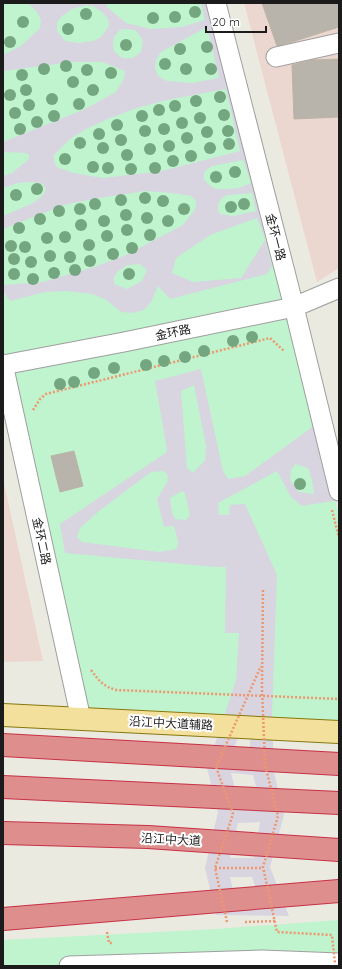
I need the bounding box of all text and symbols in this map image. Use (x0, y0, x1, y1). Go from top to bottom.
scale bar (206, 8, 266, 34)
text: 20 m (212, 14, 240, 29)
street label: 金环一路 (263, 212, 289, 262)
street label: 金环路 (154, 321, 192, 343)
street label: 金环二路 (30, 516, 54, 566)
street label: 沿江中大道辅路 (129, 713, 213, 733)
street label: 沿江中大道 (141, 830, 201, 848)

